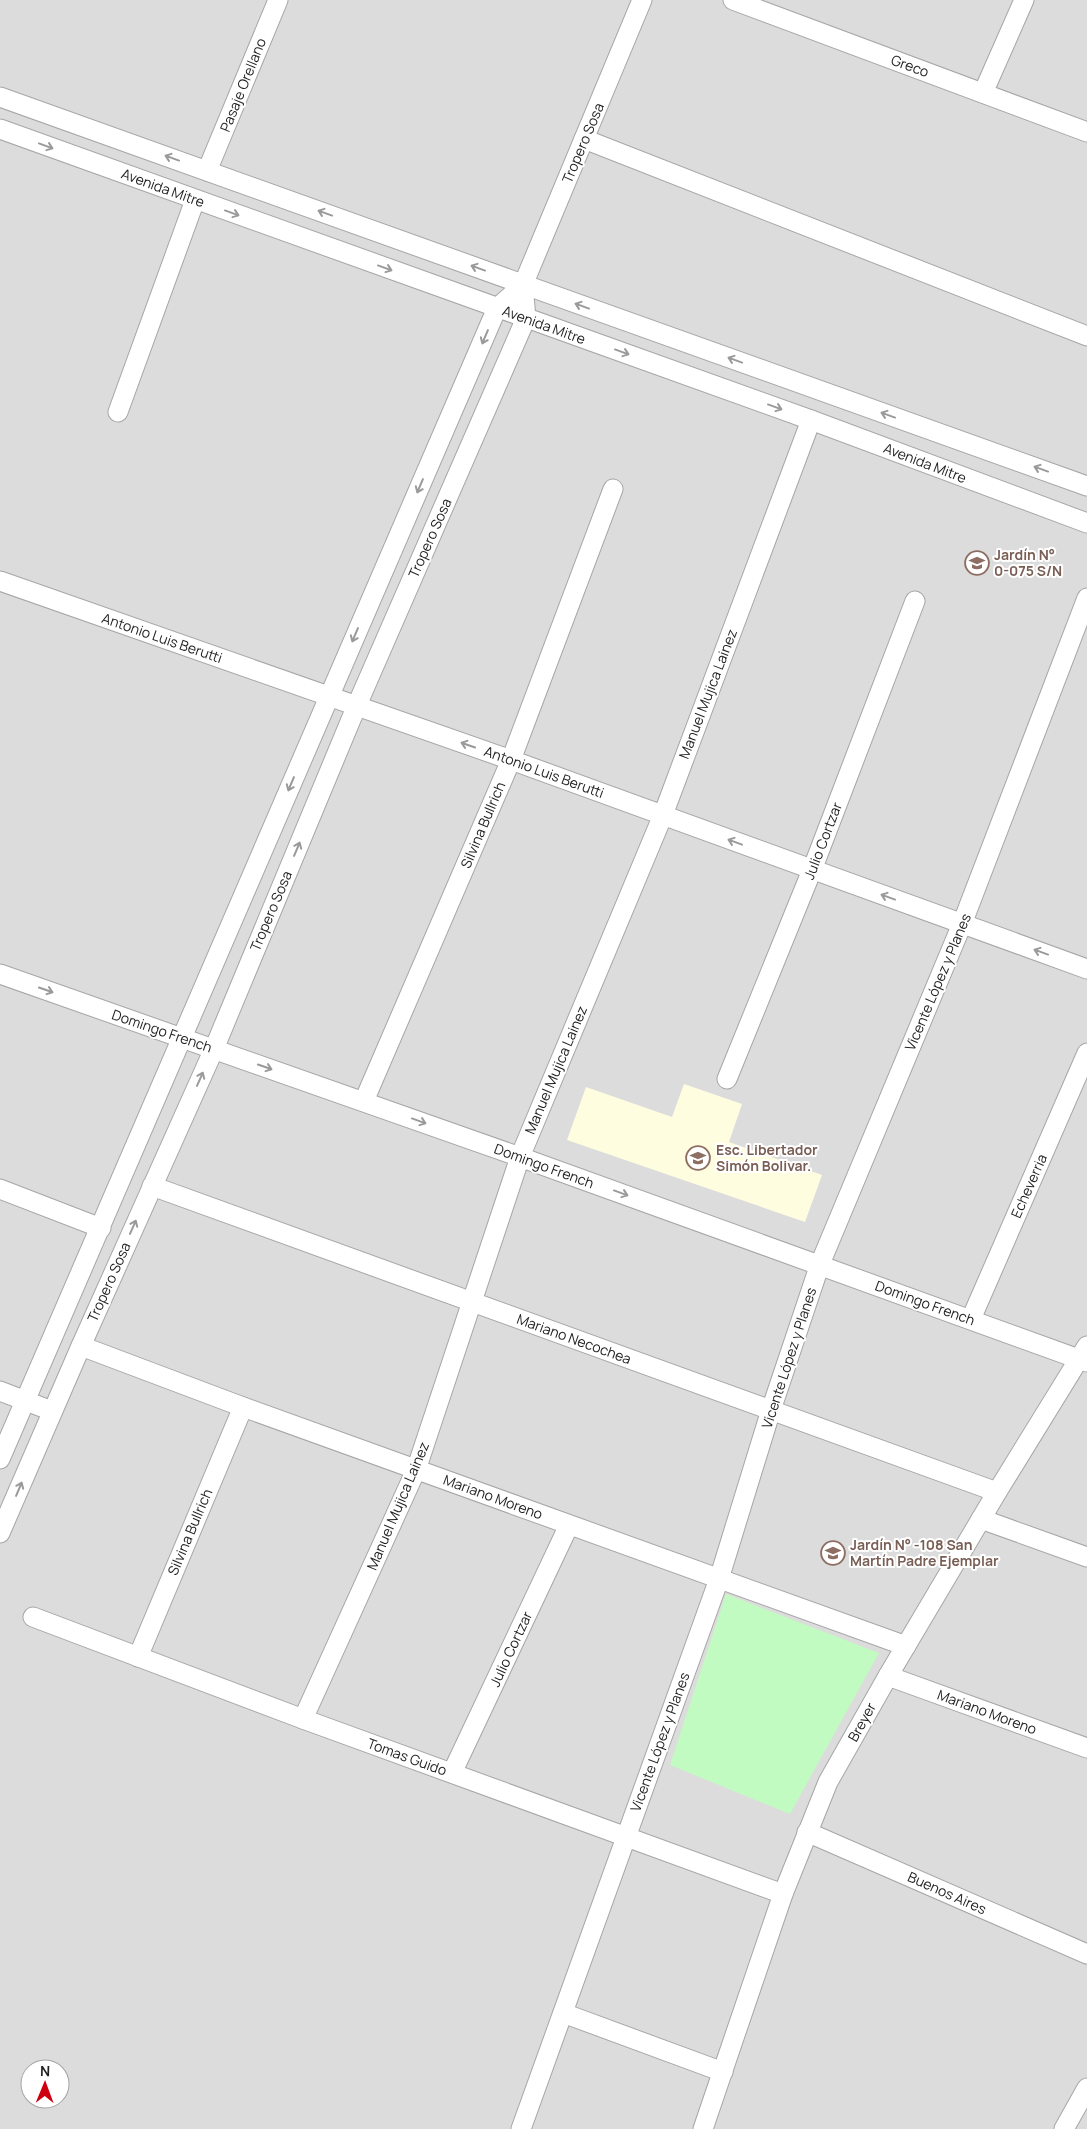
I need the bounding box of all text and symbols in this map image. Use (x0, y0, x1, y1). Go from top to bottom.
street label: Pasaje Orellano (215, 35, 270, 135)
street label: Greco (889, 50, 932, 81)
street label: Tropero Sosa (557, 100, 608, 186)
one-way arrow (38, 142, 53, 151)
one-way arrow (165, 153, 180, 162)
street label: Avenida Mitre (119, 164, 207, 211)
one-way arrow (318, 208, 333, 217)
one-way arrow (223, 209, 239, 218)
one-way arrow (470, 263, 486, 272)
one-way arrow (376, 264, 392, 273)
street label: Avenida Mitre (500, 301, 588, 348)
one-way arrow (575, 301, 590, 310)
one-way arrow (479, 329, 489, 344)
one-way arrow (614, 348, 629, 357)
one-way arrow (728, 355, 743, 364)
one-way arrow (767, 403, 782, 412)
one-way arrow (881, 410, 896, 419)
street label: Avenida Mitre (881, 438, 969, 487)
one-way arrow (1034, 464, 1049, 473)
one-way arrow (415, 478, 424, 493)
street label: Tropero Sosa (404, 495, 456, 581)
place label: Jardín N° 0-075 S/N (994, 545, 1062, 580)
school or university icon: Jardín N° 0-075 S/N (964, 550, 990, 576)
street label: Antonio Luis Berutti (99, 608, 225, 667)
street label: Manuel Mujica Lainez (674, 626, 741, 761)
one-way arrow (350, 627, 360, 642)
one-way arrow (460, 740, 476, 749)
street label: Antonio Luis Berutti (482, 741, 607, 802)
one-way arrow (285, 776, 295, 791)
street label: Silvina Bullrich (456, 779, 509, 871)
street label: Julio Cortzar (799, 800, 846, 882)
one-way arrow (728, 837, 744, 846)
one-way arrow (293, 842, 302, 857)
street label: Tropero Sosa (245, 868, 296, 954)
one-way arrow (880, 892, 896, 902)
street label: Vicente López y Planes (900, 910, 975, 1053)
one-way arrow (1034, 947, 1049, 956)
one-way arrow (38, 986, 53, 995)
street label: Manuel Mujica Lainez (520, 1003, 591, 1137)
street label: Domingo French (110, 1004, 215, 1057)
one-way arrow (257, 1063, 273, 1072)
one-way arrow (196, 1072, 205, 1087)
one-way arrow (410, 1117, 426, 1126)
street label: Domingo French (492, 1139, 597, 1192)
place label: Esc. Libertador Simón Bolivar. (716, 1140, 818, 1175)
school or university icon: Esc. Libertador Simón Bolivar. (685, 1145, 711, 1171)
street label: Echeverria (1006, 1151, 1051, 1221)
one-way arrow (613, 1189, 628, 1198)
one-way arrow (129, 1220, 139, 1235)
street label: Tropero Sosa (83, 1239, 135, 1325)
street label: Domingo French (873, 1276, 978, 1329)
street label: Vicente López y Planes (757, 1285, 820, 1431)
street label: Mariano Necochea (514, 1309, 634, 1368)
street label: Manuel Mujica Lainez (362, 1439, 433, 1573)
street label: Mariano Moreno (441, 1470, 546, 1523)
one-way arrow (16, 1481, 25, 1496)
street label: Silvina Bullrich (163, 1486, 216, 1578)
place label: Jardín N° -108 San Martín Padre Ejemplar (850, 1535, 999, 1570)
school or university icon: Jardín N° -108 San Martín Padre Ejemplar (820, 1540, 846, 1566)
street label: Julio Cortzar (485, 1608, 536, 1690)
street label: Vicente López y Planes (625, 1669, 694, 1814)
street label: Mariano Moreno (935, 1685, 1040, 1738)
street label: Breyer (843, 1699, 880, 1745)
street label: Tomas Guido (365, 1733, 450, 1780)
street label: Buenos Aires (905, 1867, 989, 1918)
north arrow (20, 2059, 70, 2109)
text: N (40, 2061, 50, 2080)

